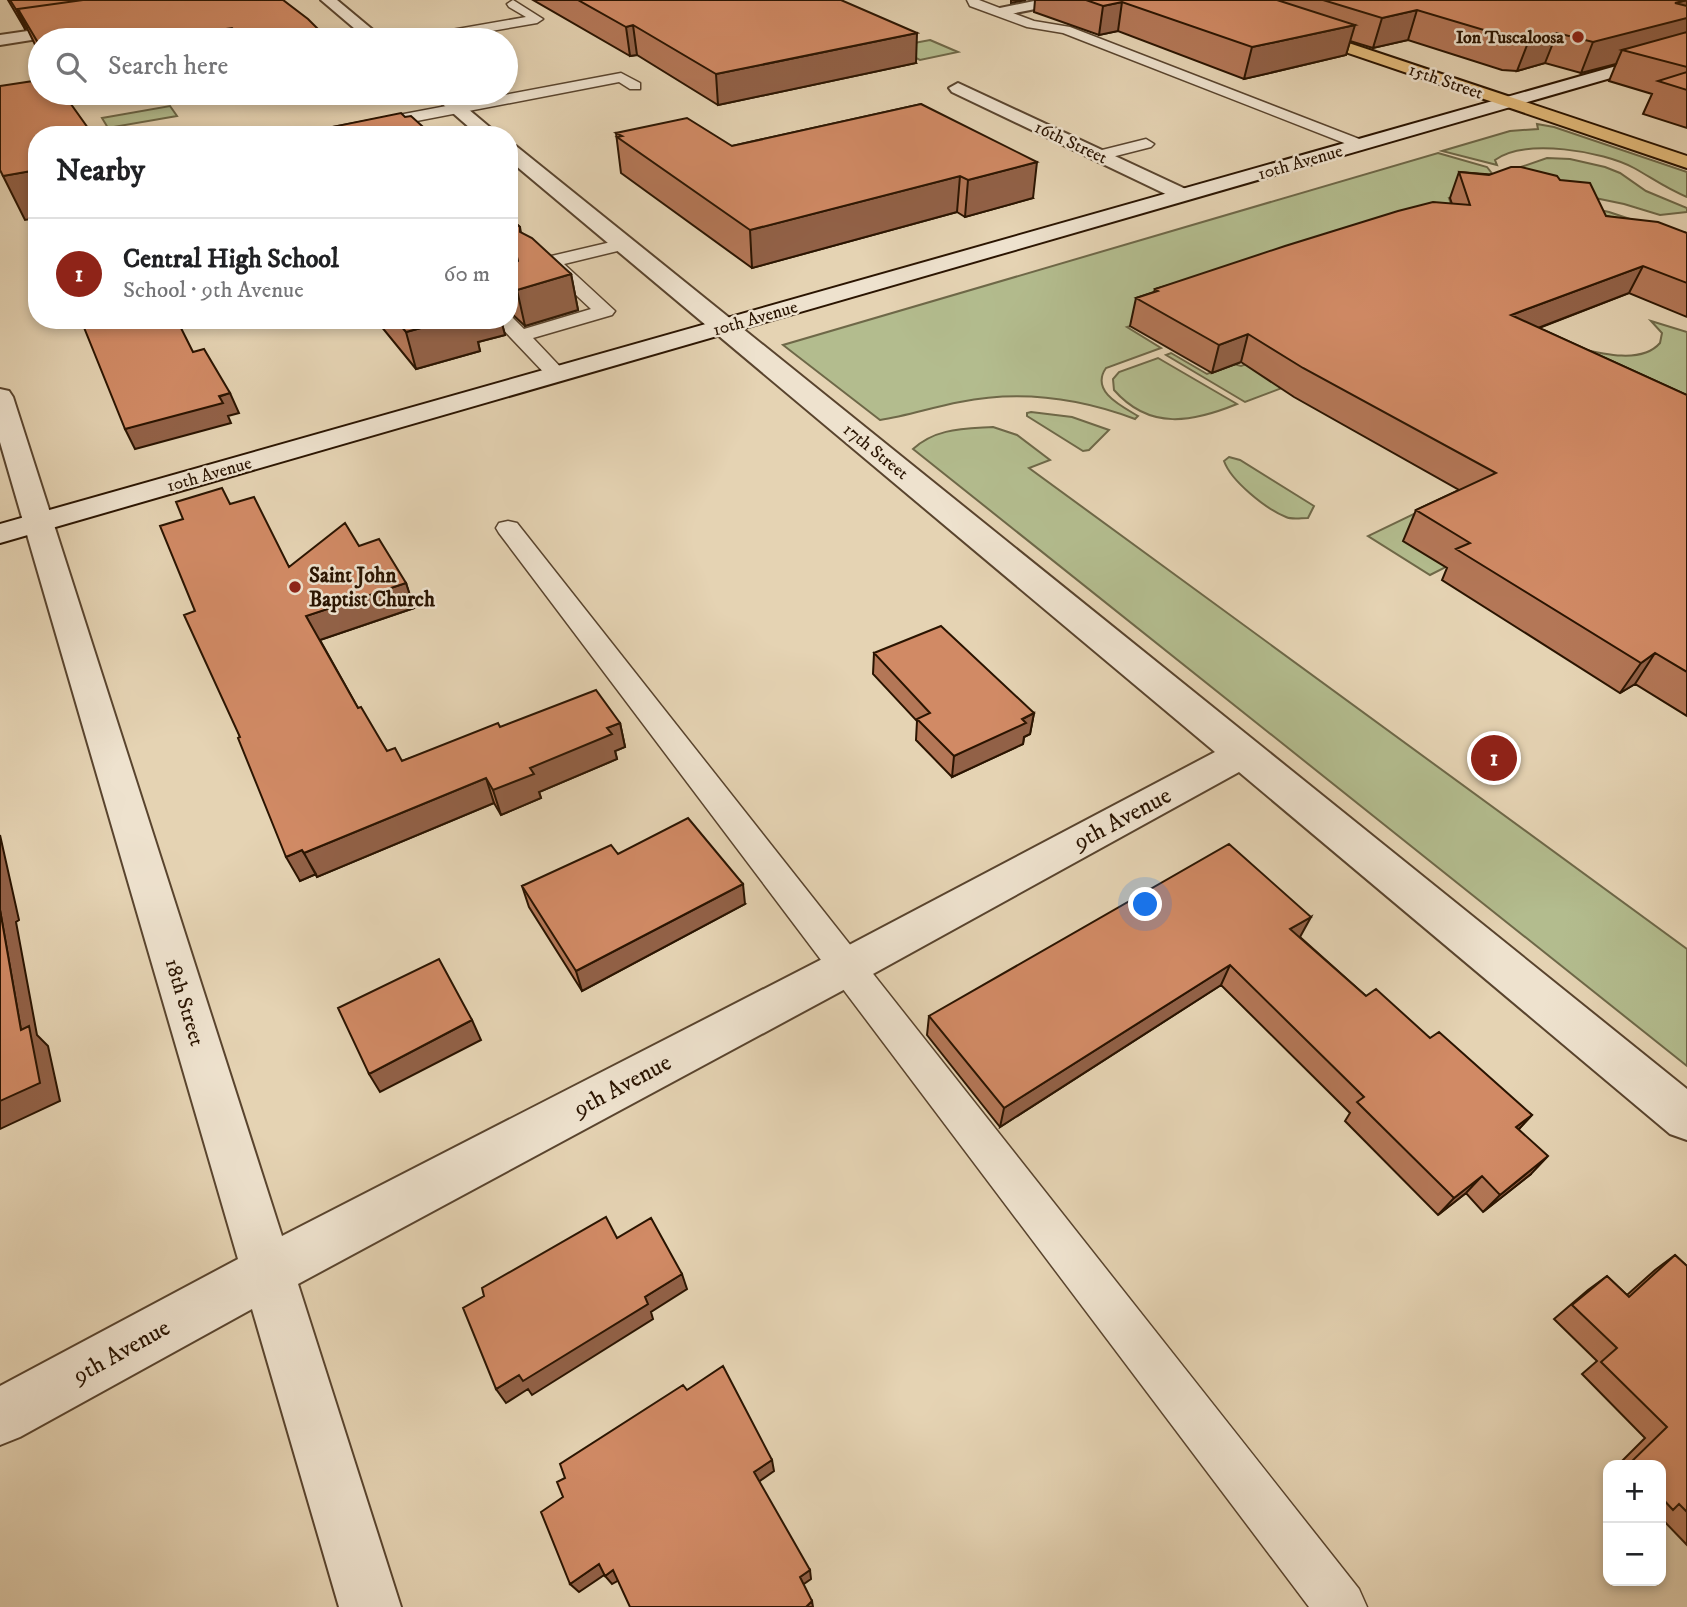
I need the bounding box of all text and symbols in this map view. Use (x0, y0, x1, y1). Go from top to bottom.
place label: Ion Tuscaloosa (1456, 27, 1564, 49)
search box (28, 28, 518, 105)
marker: Ion Tuscaloosa (1570, 29, 1586, 45)
icon: search (52, 48, 90, 86)
text: Search here (108, 50, 228, 83)
street label: 15th Street (1406, 59, 1486, 105)
street label: 16th Street (1031, 117, 1111, 169)
street label: 10th Avenue (1255, 140, 1345, 186)
text: Nearby (56, 153, 145, 190)
text: Central High School (123, 243, 339, 276)
text: 1 (75, 260, 83, 289)
text: 60 m (443, 260, 490, 289)
text: School · 9th Avenue (123, 276, 304, 305)
street label: 10th Avenue (710, 296, 800, 342)
street label: 17th Street (838, 419, 913, 485)
street label: 10th Avenue (164, 452, 254, 498)
place label: Saint John Baptist Church (309, 563, 436, 613)
marker: Saint John Baptist Church (287, 579, 303, 595)
pin: 1 (1471, 732, 1517, 784)
street label: 9th Avenue (1067, 781, 1177, 858)
your location (1128, 887, 1162, 921)
street label: 18th Street (158, 955, 210, 1049)
street label: 9th Avenue (567, 1048, 677, 1125)
street label: 9th Avenue (67, 1313, 175, 1391)
map controls (1603, 1460, 1666, 1586)
button: + (1603, 1460, 1666, 1523)
button: − (1603, 1523, 1666, 1586)

